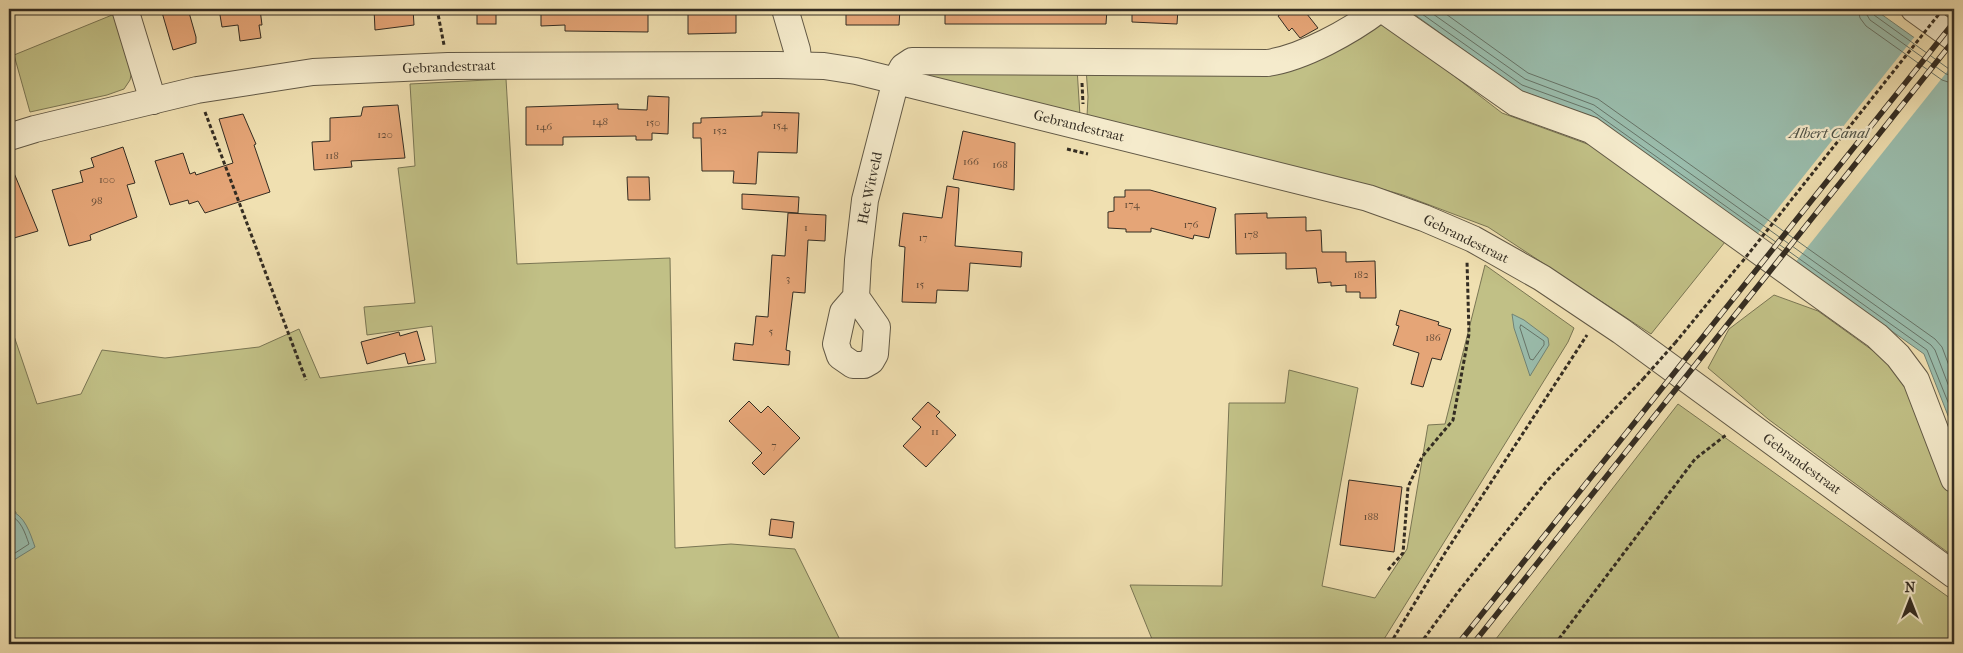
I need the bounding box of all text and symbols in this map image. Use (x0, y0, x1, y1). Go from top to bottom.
street label: Gebrandestraat (402, 57, 496, 77)
street label: Gebrandestraat (1032, 106, 1126, 146)
house number: 148 (592, 115, 608, 128)
house number: 150 (646, 116, 660, 129)
house number: 154 (772, 119, 788, 132)
house number: 146 (536, 120, 552, 133)
house number: 152 (713, 124, 727, 137)
water label: Albert Canal (1787, 124, 1871, 142)
house number: 120 (377, 128, 393, 141)
house number: 118 (325, 149, 339, 162)
street label: Het Witveld (854, 150, 886, 226)
house number: 166 (963, 155, 979, 168)
house number: 168 (992, 158, 1008, 171)
house number: 100 (99, 173, 115, 186)
house number: 98 (91, 194, 103, 207)
house number: 174 (1124, 198, 1140, 211)
street label: Gebrandestraat (1420, 211, 1512, 267)
house number: 176 (1183, 218, 1199, 231)
house number: 1 (804, 221, 808, 234)
house number: 178 (1244, 228, 1258, 241)
house number: 17 (918, 231, 928, 244)
house number: 182 (1353, 268, 1369, 281)
house number: 3 (786, 272, 790, 285)
house number: 15 (916, 278, 925, 291)
house number: 5 (769, 325, 774, 338)
house number: 186 (1425, 331, 1441, 344)
house number: 11 (931, 425, 939, 438)
street label: Gebrandestraat (1759, 430, 1845, 498)
house number: 7 (771, 439, 777, 452)
house number: 188 (1364, 510, 1378, 523)
north arrow (1886, 576, 1936, 626)
text: N (1905, 579, 1916, 596)

